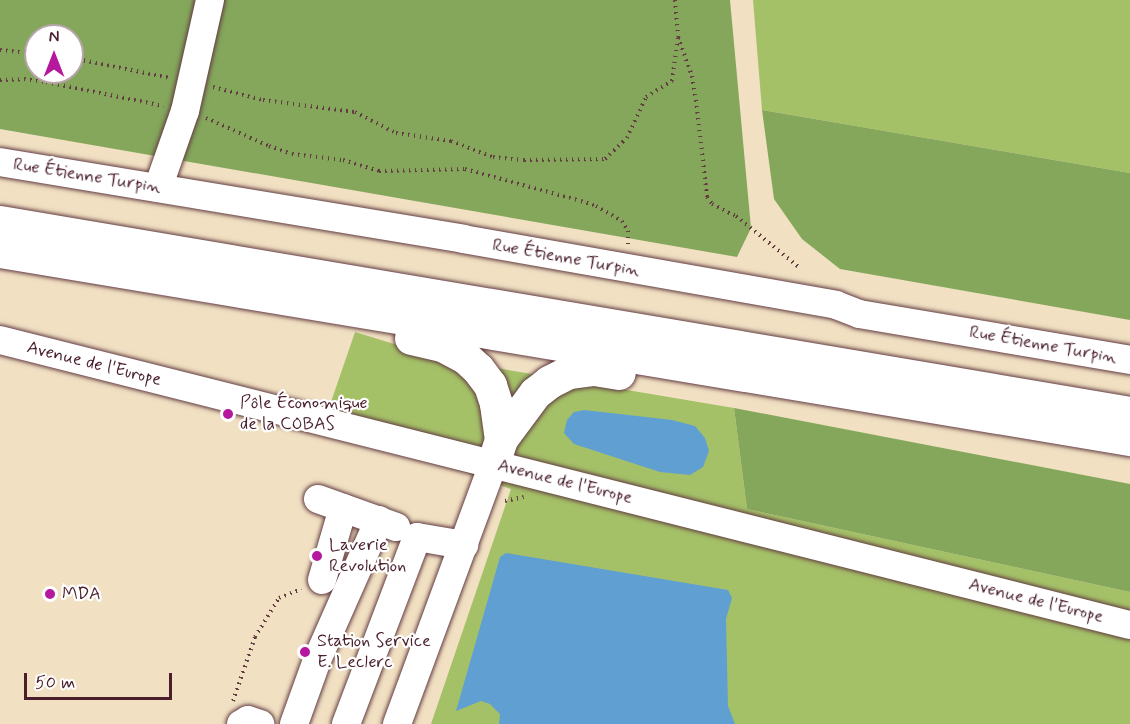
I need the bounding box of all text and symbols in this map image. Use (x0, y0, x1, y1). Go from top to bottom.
north arrow (24, 24, 84, 84)
text: N (49, 27, 59, 48)
street label: Rue Étienne Turpin (16, 154, 158, 198)
street label: Rue Étienne Turpin (495, 235, 637, 281)
street label: Rue Étienne Turpin (972, 322, 1114, 368)
street label: Avenue de l'Europe (24, 337, 164, 391)
place label: Pôle Économique de la COBAS (240, 393, 368, 436)
marker: Pôle Économique de la COBAS (221, 407, 235, 421)
street label: Avenue de l'Europe (495, 455, 635, 509)
place label: Laverie Revolution (329, 535, 406, 578)
marker: Laverie Revolution (310, 549, 324, 563)
street label: Avenue de l'Europe (966, 574, 1106, 628)
place label: MDA (62, 583, 101, 605)
marker: MDA (43, 587, 57, 601)
place label: Station Service E. Leclerc (317, 631, 429, 674)
marker: Station Service E. Leclerc (298, 645, 312, 659)
scale bar (27, 661, 176, 699)
text: 50 m (35, 671, 75, 695)

